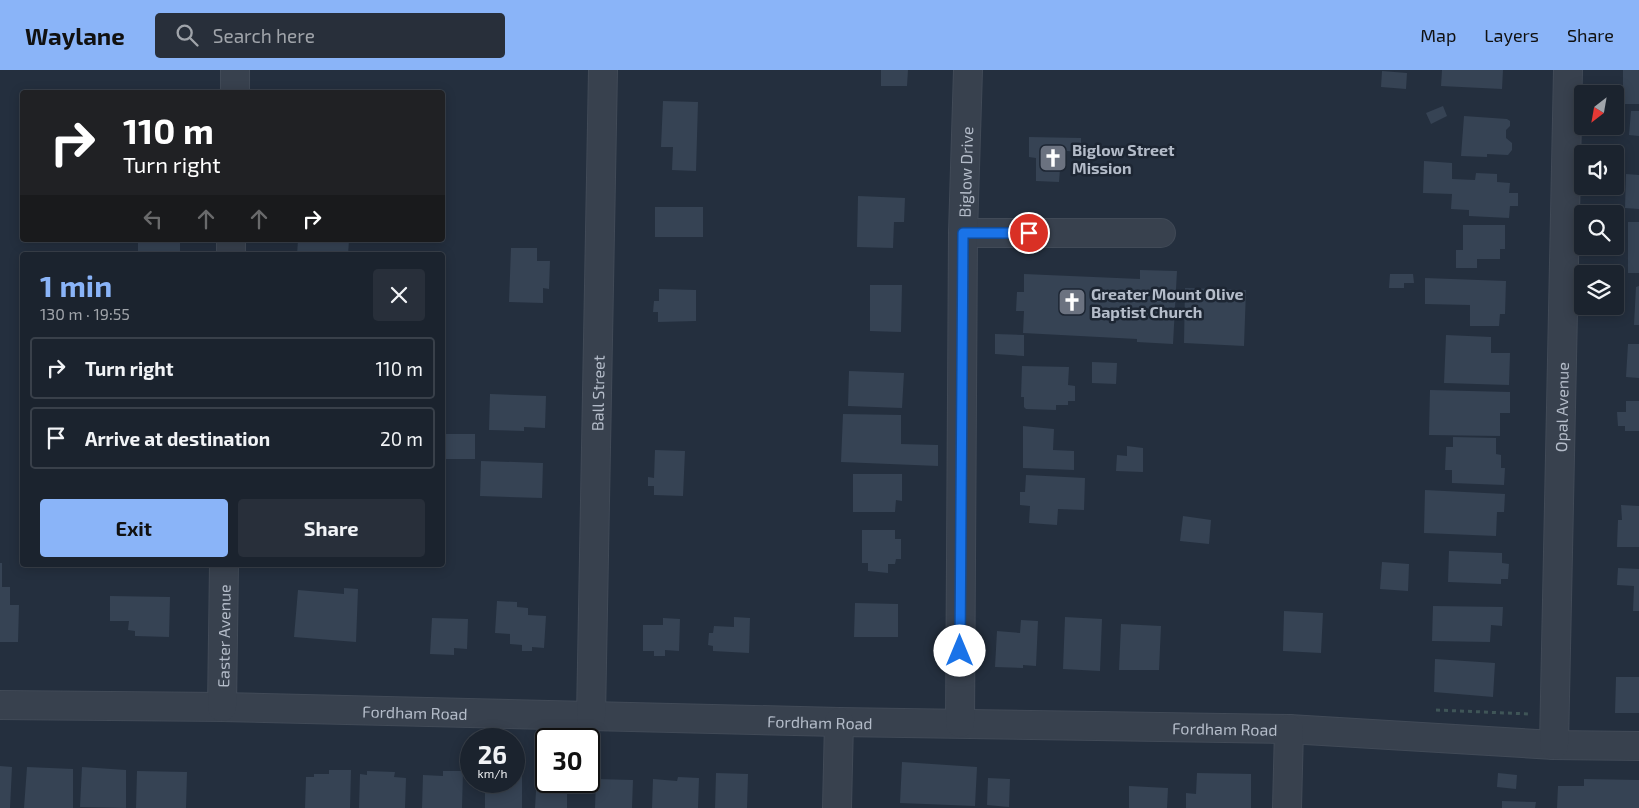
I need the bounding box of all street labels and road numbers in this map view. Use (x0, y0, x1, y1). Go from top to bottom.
street label: Biglow Drive (954, 126, 976, 218)
street label: Ball Street (587, 355, 607, 431)
street label: Opal Avenue (1551, 362, 1571, 452)
street label: Easter Avenue (213, 584, 233, 688)
street label: Fordham Road (362, 701, 468, 722)
street label: Fordham Road (767, 711, 873, 732)
street label: Fordham Road (1172, 718, 1278, 738)

